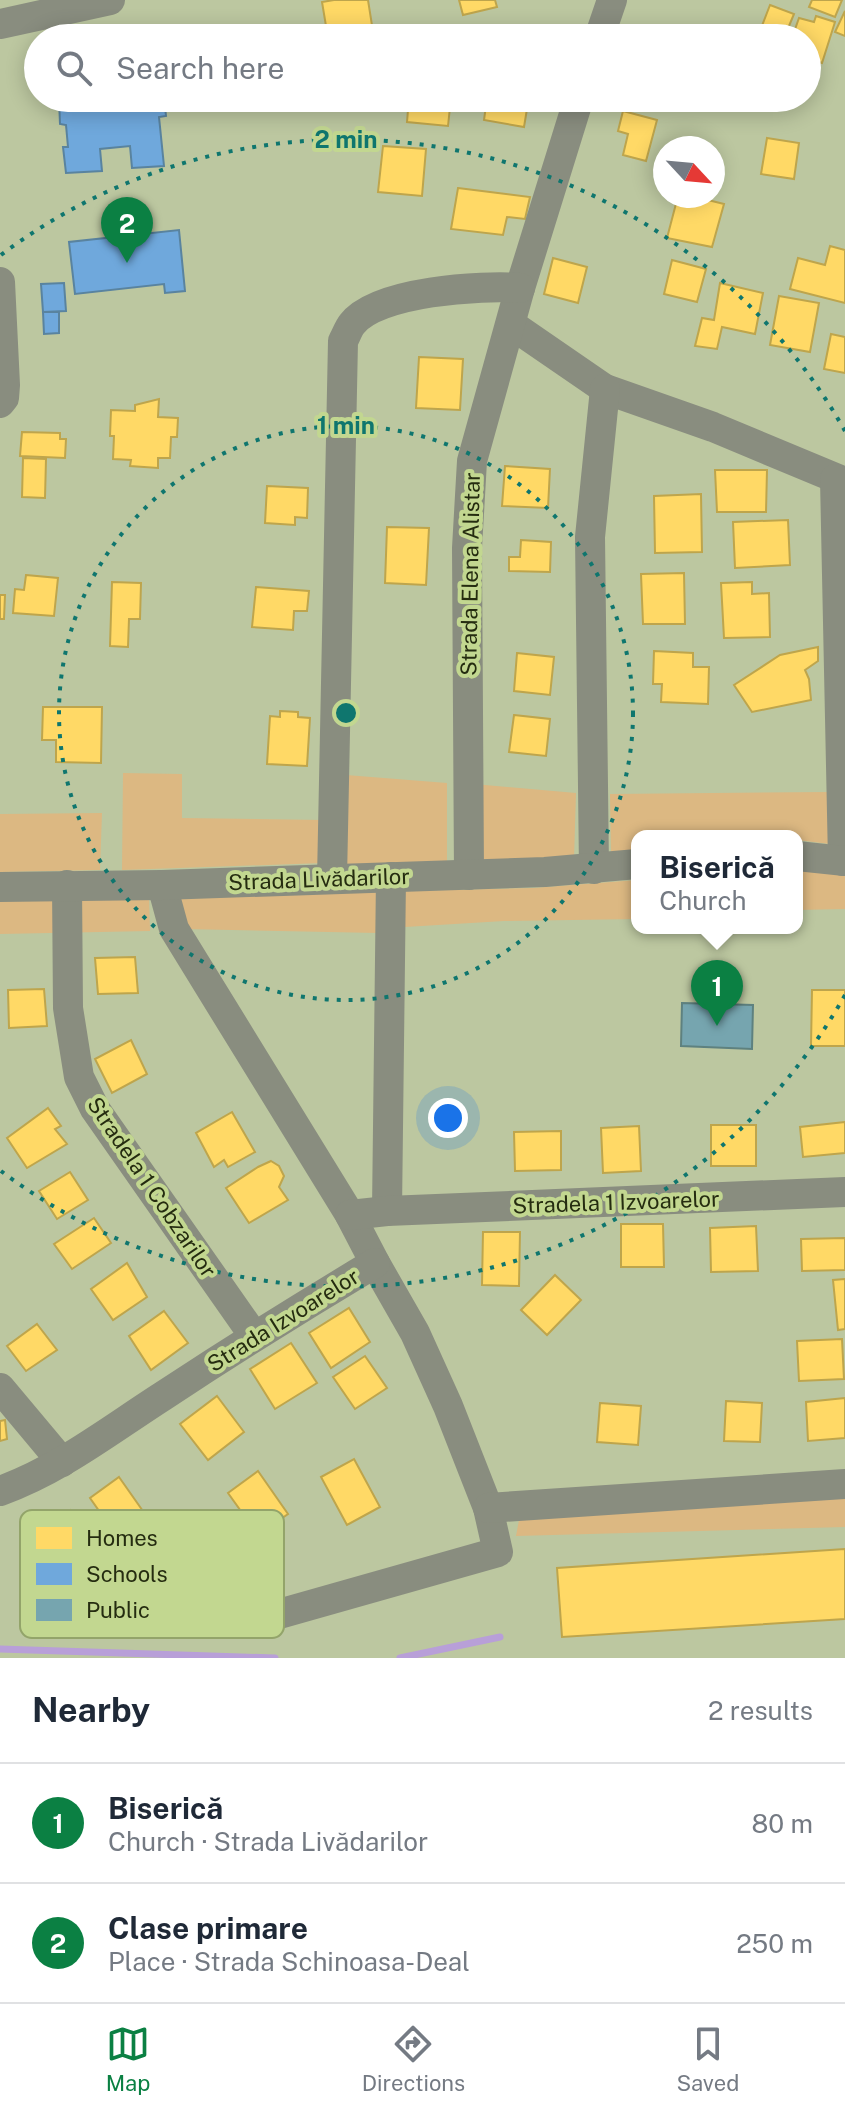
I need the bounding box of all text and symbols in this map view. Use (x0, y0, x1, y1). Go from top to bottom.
search box (24, 24, 821, 112)
icon: search (52, 46, 96, 90)
text: Search here (116, 50, 284, 86)
text: 2 min (315, 125, 377, 153)
north arrow (653, 136, 725, 208)
pin: 2 (101, 197, 153, 263)
text: 1 min (317, 411, 375, 439)
street label: Strada Elena Alistar (455, 472, 485, 676)
centre of rings (332, 699, 360, 727)
popup (631, 830, 803, 934)
text: Biserică (659, 849, 775, 885)
street label: Strada Livădarilor (228, 863, 410, 895)
text: Church (659, 885, 746, 916)
pin: 1 (691, 960, 743, 1026)
street label: Stradela 1 Cobzarilor (82, 1092, 222, 1282)
your location (428, 1098, 468, 1138)
street label: Stradela 1 Izvoarelor (512, 1185, 720, 1219)
street label: Strada Izvoarelor (202, 1263, 364, 1377)
legend (20, 1510, 284, 1638)
text: Homes (86, 1525, 158, 1551)
text: Schools (86, 1561, 168, 1587)
text: Public (86, 1597, 150, 1623)
text: Nearby (32, 1690, 150, 1730)
text: 2 results (708, 1695, 813, 1726)
text: Biserică (108, 1790, 223, 1826)
text: 1 (52, 1808, 64, 1839)
text: 80 m (752, 1808, 813, 1839)
text: Church · Strada Livădarilor (108, 1826, 428, 1857)
text: Clase primare (108, 1910, 308, 1946)
text: 2 (50, 1928, 66, 1959)
text: 250 m (736, 1928, 813, 1959)
text: Place · Strada Schinoasa-Deal (108, 1946, 470, 1977)
tab: Map (106, 2022, 150, 2096)
tab: Directions (362, 2022, 465, 2096)
tab: Saved (676, 2022, 739, 2096)

